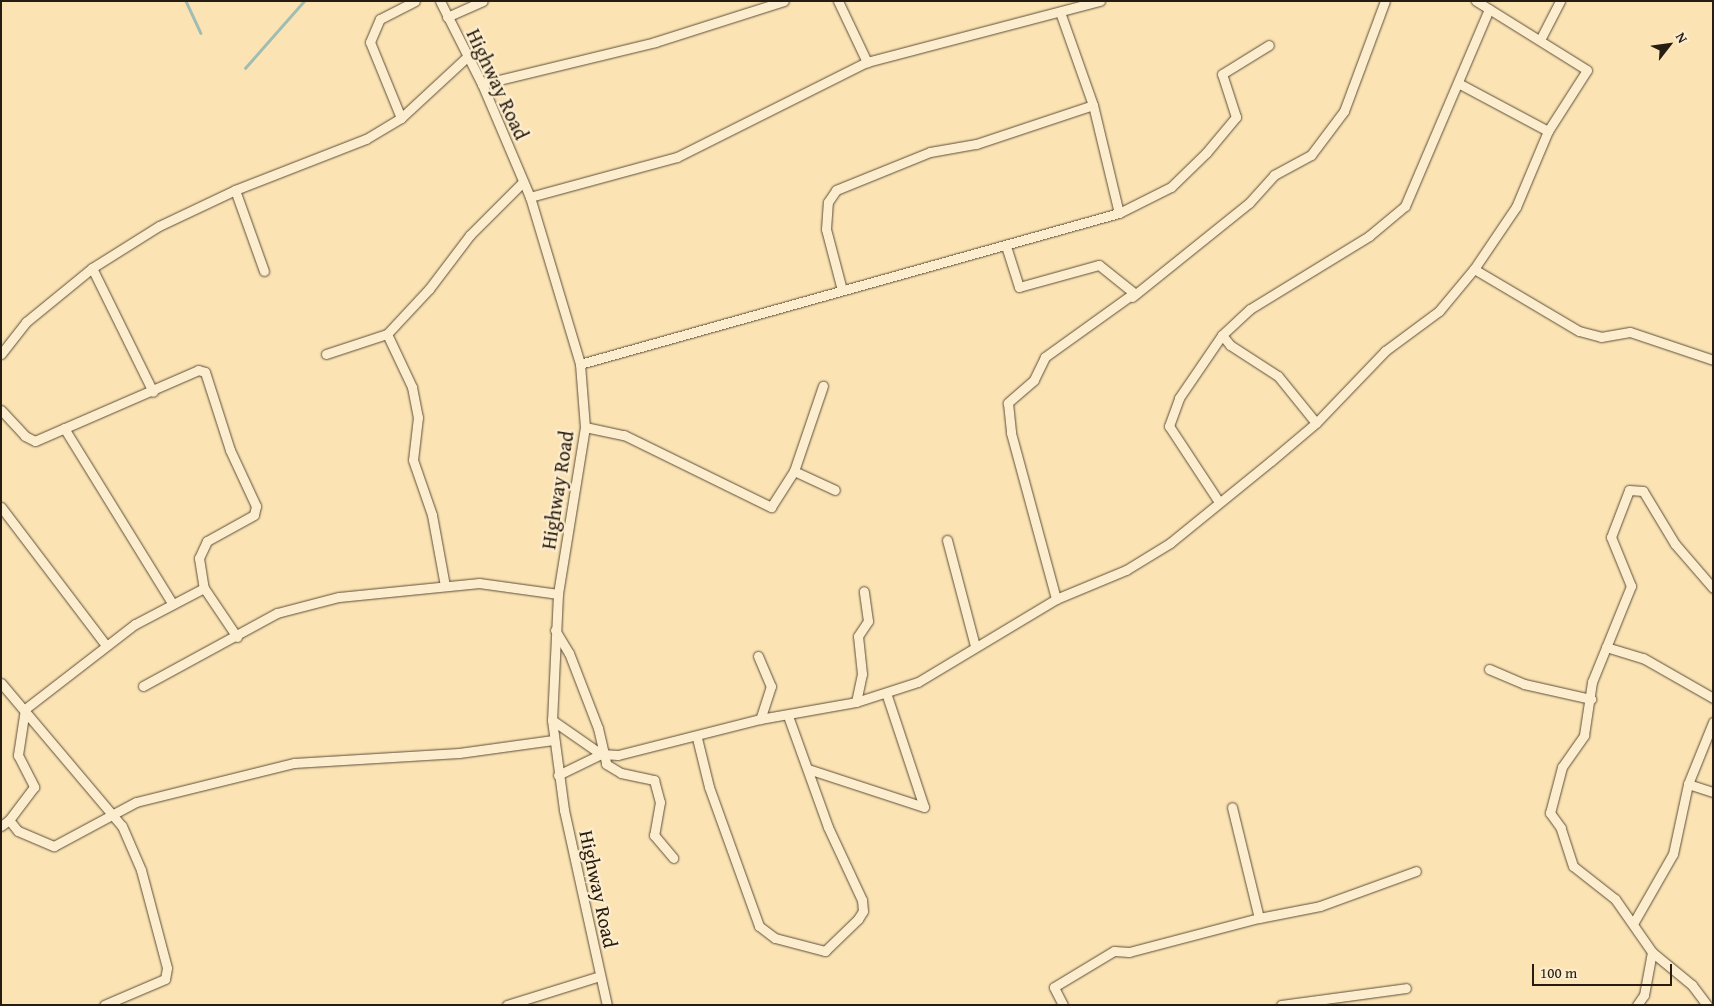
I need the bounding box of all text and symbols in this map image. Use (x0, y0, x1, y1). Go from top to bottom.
north arrow (1644, 20, 1694, 70)
street label: Highway Road (462, 25, 534, 143)
text: N (1671, 28, 1693, 47)
street label: Highway Road (536, 429, 578, 551)
street label: Highway Road (575, 828, 623, 950)
scale bar (1534, 954, 1674, 986)
text: 100 m (1540, 962, 1577, 983)

